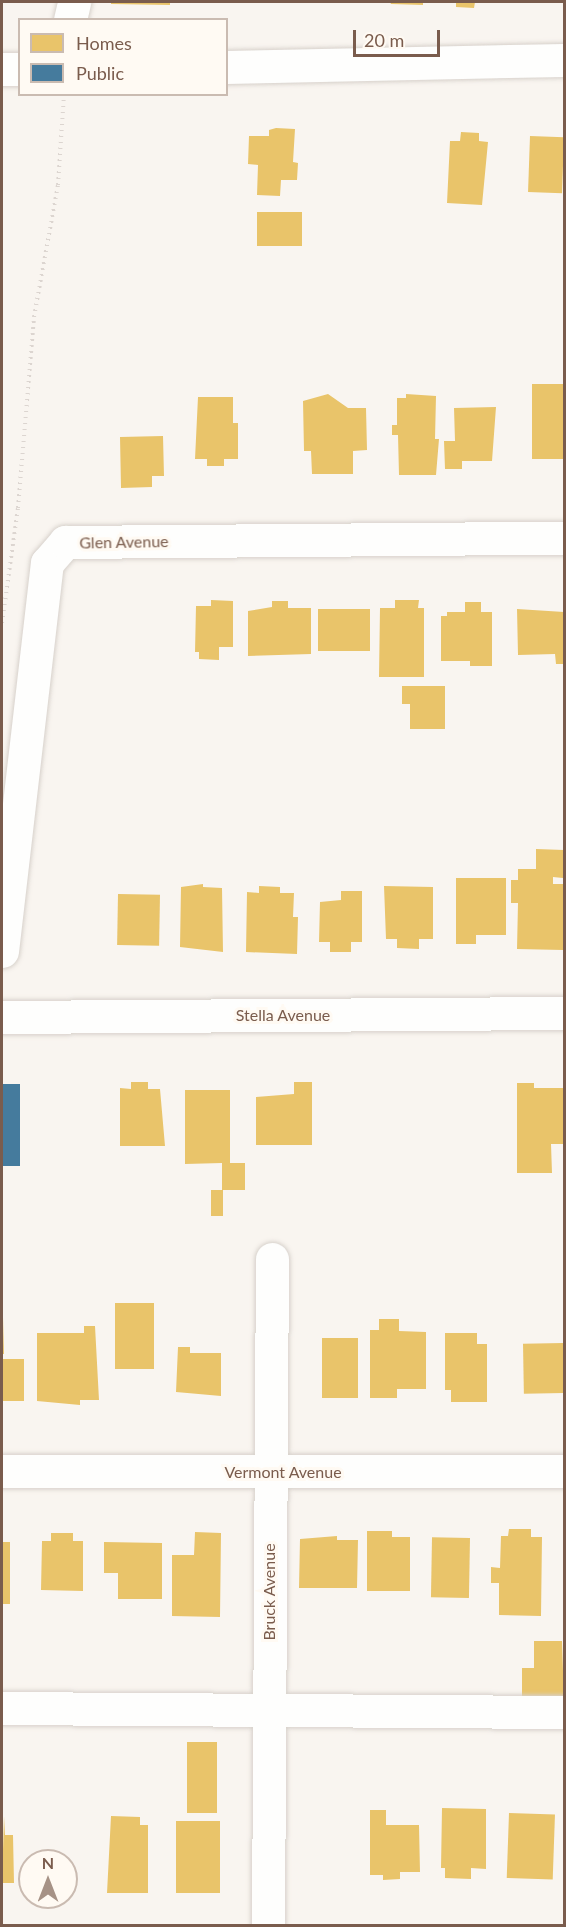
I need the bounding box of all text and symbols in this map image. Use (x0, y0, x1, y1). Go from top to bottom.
legend (18, 18, 228, 96)
scale bar (356, 18, 443, 56)
text: 20 m (364, 29, 404, 51)
text: Homes (76, 32, 132, 54)
text: Public (76, 62, 124, 84)
street label: Glen Avenue (79, 532, 169, 552)
street label: Stella Avenue (235, 1005, 331, 1025)
street label: Vermont Avenue (224, 1462, 342, 1482)
street label: Bruck Avenue (259, 1543, 279, 1641)
north arrow (18, 1849, 78, 1909)
text: N (42, 1853, 54, 1872)

